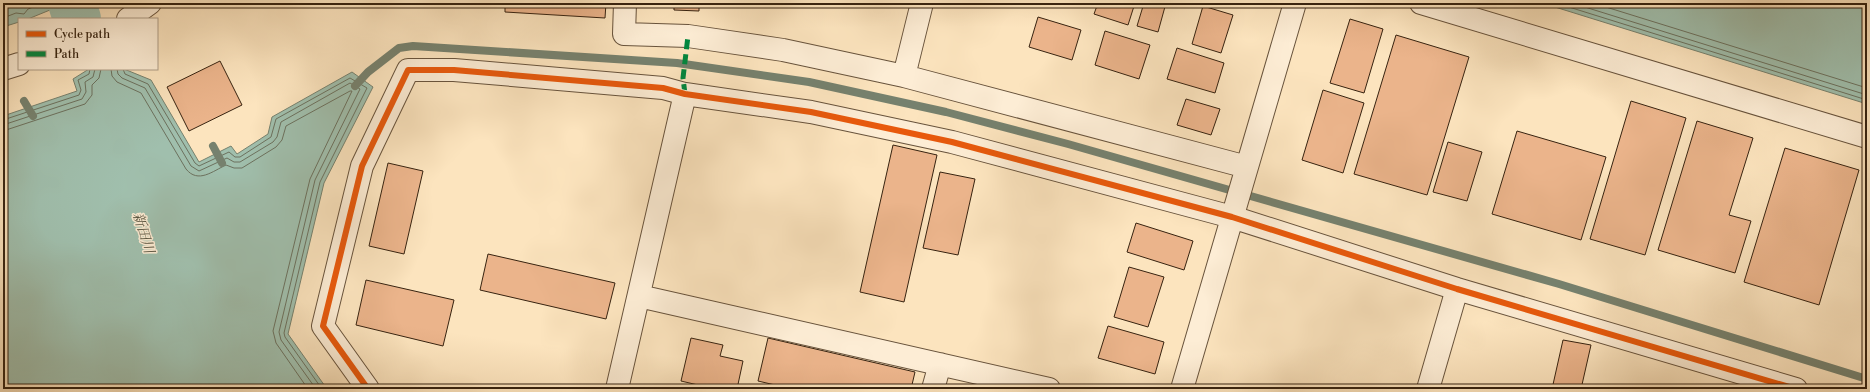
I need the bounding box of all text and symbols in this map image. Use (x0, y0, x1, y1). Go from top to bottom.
legend (18, 18, 158, 70)
text: Cycle path (54, 27, 110, 42)
text: Path (54, 47, 79, 62)
water label: 新田川 (128, 210, 158, 258)

